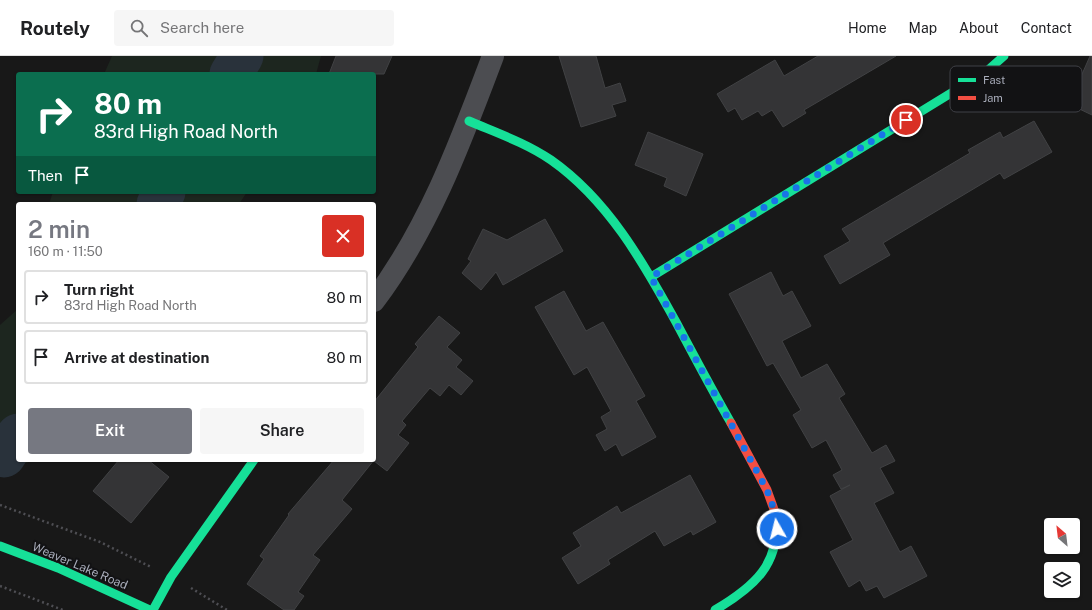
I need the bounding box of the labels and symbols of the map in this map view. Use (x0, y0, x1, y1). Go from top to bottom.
legend (950, 66, 1082, 112)
text: Fast (983, 74, 1005, 86)
text: Jam (983, 92, 1003, 104)
pin (889, 103, 923, 137)
position arrow (756, 508, 798, 550)
north arrow (1044, 518, 1080, 554)
street label: Weaver Lake Road (30, 540, 130, 592)

